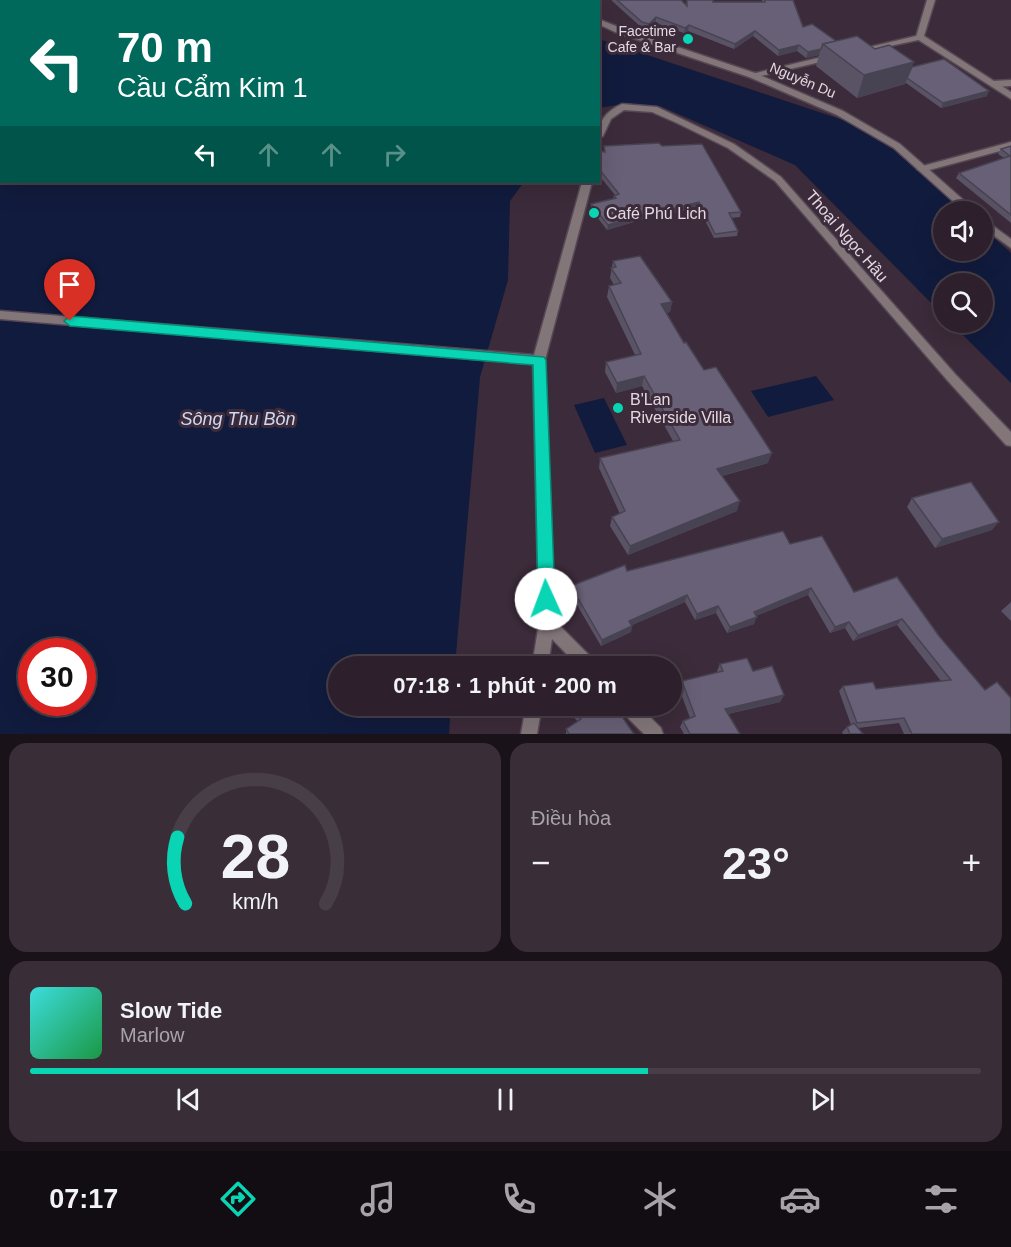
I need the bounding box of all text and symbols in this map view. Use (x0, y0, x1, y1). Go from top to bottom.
place label: Facetime Cafe & Bar (608, 23, 676, 55)
icon: left (18, 24, 96, 102)
text: 70 m (117, 24, 213, 71)
marker: Facetime Cafe & Bar (681, 32, 695, 46)
street label: Nguyễn Du (768, 59, 838, 101)
text: Cầu Cẩm Kim 1 (117, 73, 308, 103)
icon: left (189, 138, 222, 171)
icon: ahead (252, 138, 285, 171)
icon: ahead (315, 138, 348, 171)
icon: right (378, 138, 411, 171)
street label: Thoại Ngọc Hầu (803, 187, 891, 285)
map controls (933, 201, 993, 333)
button: sound (933, 201, 993, 261)
place label: Café Phú Lich (606, 205, 707, 222)
marker: Café Phú Lich (587, 206, 601, 220)
pin (44, 259, 95, 321)
icon: arrive (53, 268, 86, 301)
button: search (933, 273, 993, 333)
place label: B'Lan Riverside Villa (630, 391, 731, 426)
marker: B'Lan Riverside Villa (611, 401, 625, 415)
water label: Sông Thu Bồn (180, 409, 296, 429)
position arrow (514, 567, 578, 631)
speed limit sign: 30 (18, 638, 96, 716)
text: 07:18 · 1 phút · 200 m (393, 673, 617, 698)
text: Điều hòa (531, 807, 611, 829)
text: 28 (220, 822, 290, 891)
text: 23° (722, 838, 790, 889)
text: − (531, 844, 550, 881)
text: + (962, 844, 981, 881)
text: km/h (232, 891, 278, 915)
text: Slow Tide (120, 998, 222, 1023)
text: Marlow (120, 1024, 184, 1046)
icon: previous (172, 1083, 205, 1116)
icon: pause (489, 1083, 522, 1116)
icon: next (806, 1083, 839, 1116)
icon: directions (217, 1178, 259, 1220)
icon: music (357, 1178, 399, 1220)
icon: phone (498, 1178, 540, 1220)
icon: climate (639, 1178, 681, 1220)
icon: car (779, 1178, 821, 1220)
icon: filters (920, 1178, 962, 1220)
text: 07:17 (49, 1184, 118, 1214)

